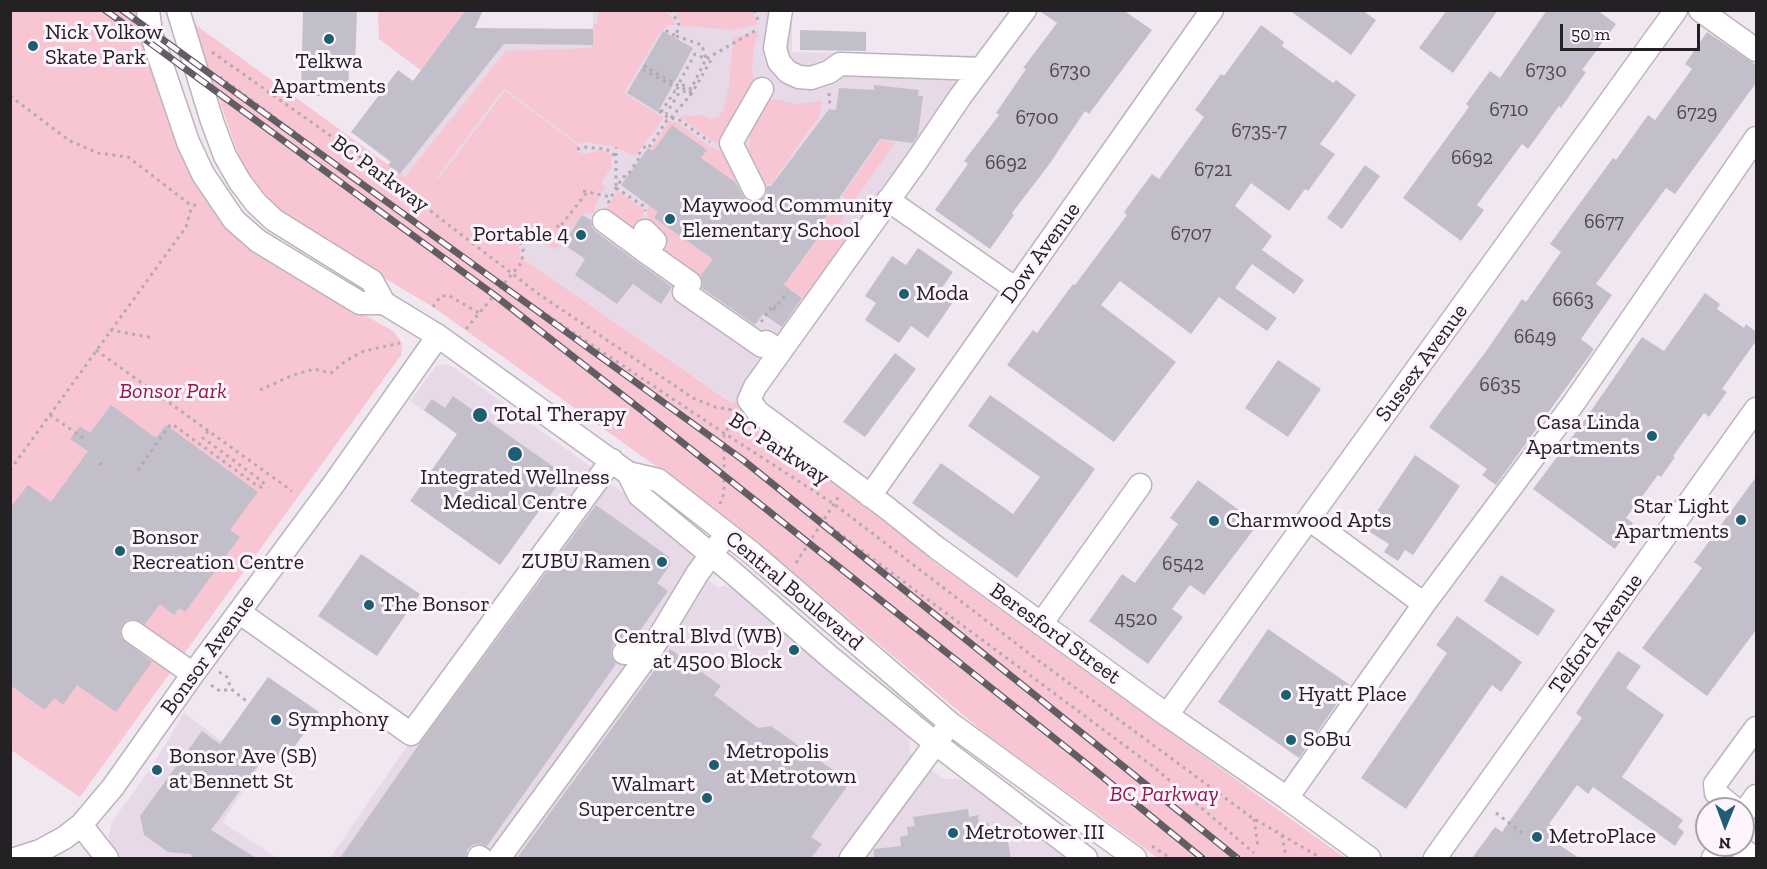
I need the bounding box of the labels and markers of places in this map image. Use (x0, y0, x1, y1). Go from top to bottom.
place label: Nick Volkow Skate Park (45, 20, 163, 72)
marker: Telkwa Apartments (322, 32, 336, 46)
marker: Nick Volkow Skate Park (26, 39, 40, 53)
place label: Telkwa Apartments (272, 49, 386, 100)
place label: Maywood Community Elementary School (682, 193, 893, 244)
marker: Maywood Community Elementary School (663, 212, 677, 226)
place label: Portable 4 (473, 222, 569, 248)
marker: Portable 4 (574, 228, 588, 242)
place label: Moda (916, 281, 969, 307)
marker: Moda (897, 287, 911, 301)
place label: Total Therapy (494, 402, 626, 428)
marker: Total Therapy (471, 406, 489, 424)
place label: Casa Linda Apartments (1526, 410, 1640, 462)
marker: Casa Linda Apartments (1645, 429, 1659, 443)
marker: Integrated Wellness Medical Centre (506, 445, 524, 463)
place label: Integrated Wellness Medical Centre (420, 465, 610, 516)
place label: Star Light Apartments (1615, 494, 1729, 546)
place label: Charmwood Apts (1226, 508, 1391, 534)
marker: Star Light Apartments (1734, 513, 1748, 527)
marker: Charmwood Apts (1207, 514, 1221, 528)
place label: Bonsor Recreation Centre (132, 525, 304, 576)
marker: Bonsor Recreation Centre (113, 544, 127, 558)
place label: ZUBU Ramen (521, 549, 650, 575)
marker: ZUBU Ramen (655, 555, 669, 569)
place label: The Bonsor (381, 592, 490, 618)
marker: The Bonsor (362, 598, 376, 612)
place label: Central Blvd (WB) at 4500 Block (614, 624, 782, 676)
marker: Central Blvd (WB) at 4500 Block (787, 643, 801, 657)
place label: Hyatt Place (1298, 682, 1407, 708)
marker: Hyatt Place (1279, 688, 1293, 702)
place label: Symphony (288, 707, 389, 733)
marker: Symphony (269, 713, 283, 727)
place label: SoBu (1303, 727, 1351, 753)
marker: SoBu (1284, 733, 1298, 747)
place label: Metropolis at Metrotown (726, 739, 856, 790)
place label: Bonsor Ave (SB) at Bennett St (169, 744, 317, 796)
marker: Metropolis at Metrotown (707, 758, 721, 772)
marker: Bonsor Ave (SB) at Bennett St (150, 763, 164, 777)
place label: Walmart Supercentre (578, 772, 695, 824)
marker: Walmart Supercentre (700, 791, 714, 805)
place label: Metrotower III (965, 820, 1105, 846)
place label: MetroPlace (1549, 824, 1656, 850)
marker: Metrotower III (946, 826, 960, 840)
marker: MetroPlace (1530, 830, 1544, 844)

